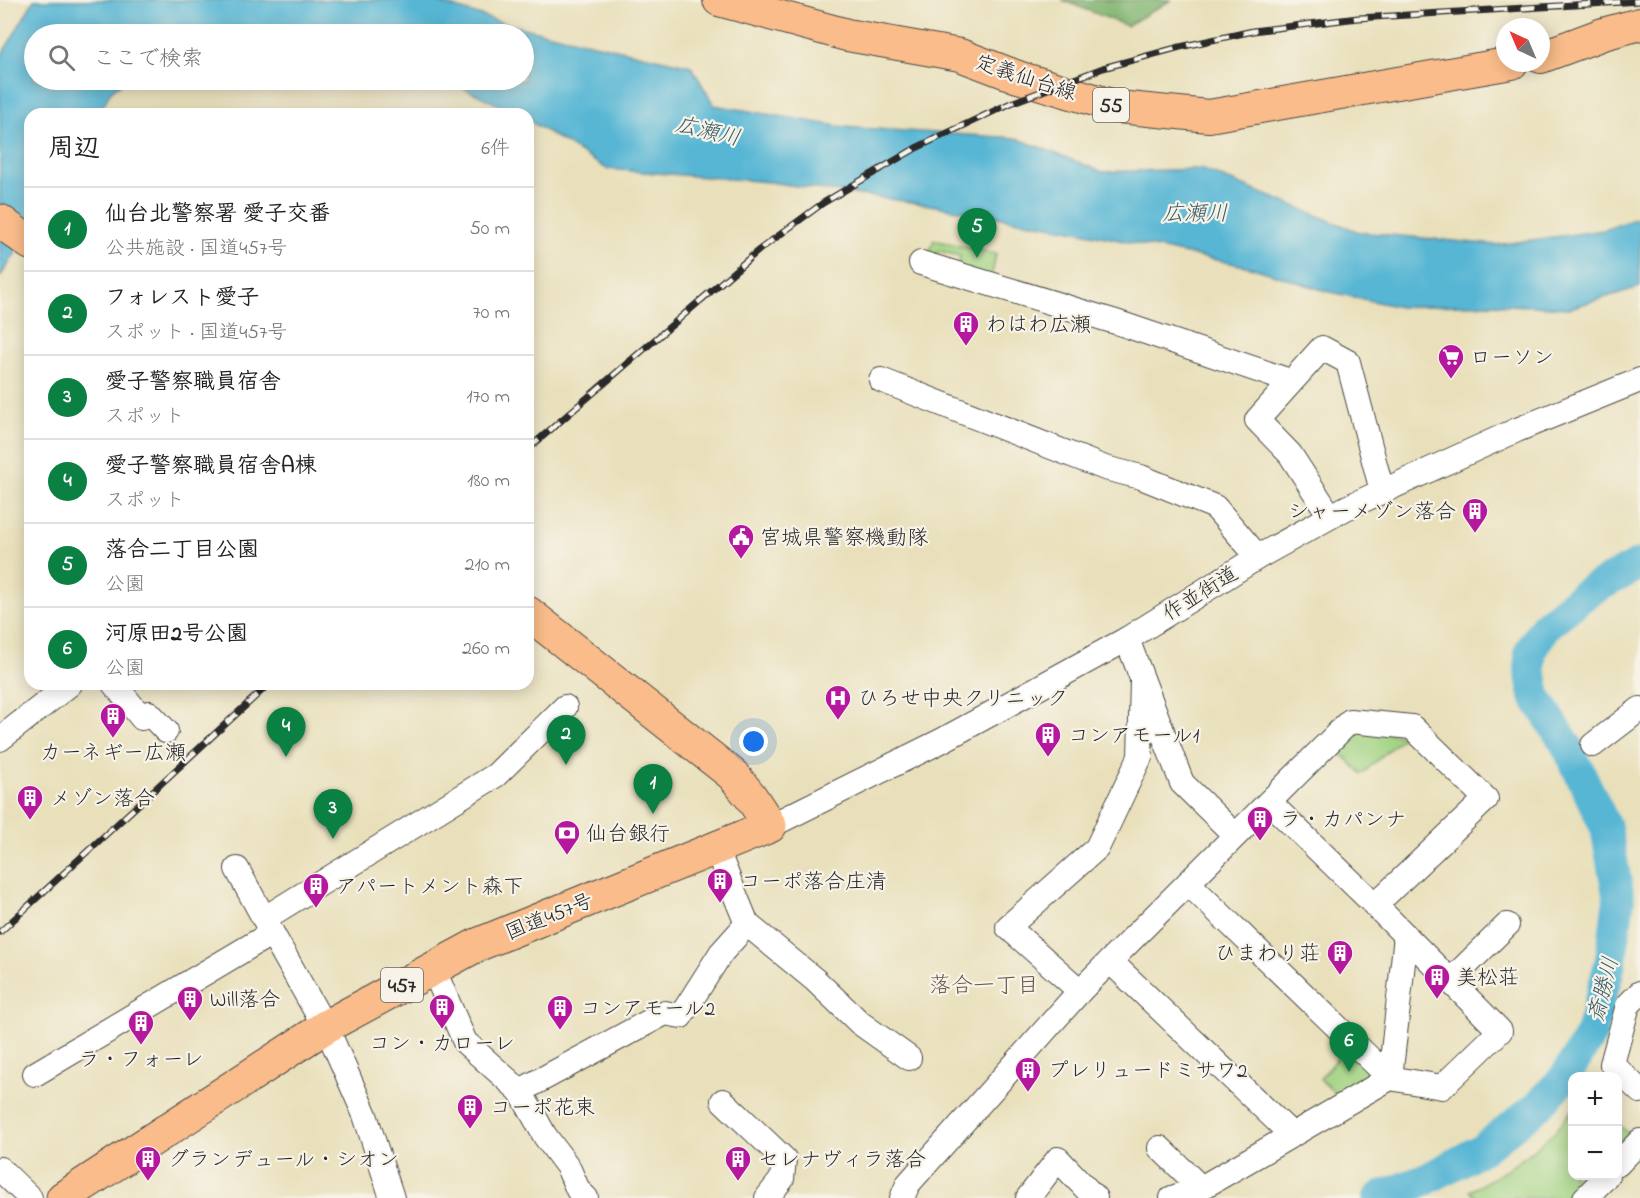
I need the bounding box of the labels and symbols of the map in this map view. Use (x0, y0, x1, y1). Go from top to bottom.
north arrow (1496, 18, 1550, 72)
street label: 定義仙台線 (971, 48, 1080, 109)
road number: 55 (1093, 88, 1129, 122)
water label: 広瀬川 (672, 110, 743, 156)
water label: 広瀬川 (1162, 199, 1228, 231)
pin: 5 (958, 208, 996, 258)
building icon: わはわ広瀬 (951, 309, 981, 347)
place label: わはわ広瀬 (986, 311, 1091, 341)
supermarket icon: ローソン (1436, 342, 1466, 380)
place label: ローソン (1470, 344, 1554, 374)
building icon: シャーメゾン落合 (1460, 496, 1490, 534)
place label: シャーメゾン落合 (1288, 498, 1456, 528)
public building icon: 宮城県警察機動隊 (726, 522, 756, 560)
place label: 宮城県警察機動隊 (760, 524, 929, 554)
street label: 作並街道 (1157, 560, 1245, 630)
hospital icon: ひろせ中央クリニック (823, 683, 853, 721)
place label: ひろせ中央クリニック (858, 685, 1068, 715)
building icon: カーネギー広瀬 (98, 701, 128, 739)
pin: 4 (266, 708, 306, 757)
pin: 2 (546, 716, 586, 765)
building icon: コンアモール1 (1033, 720, 1063, 758)
place label: コンアモール1 (1068, 722, 1200, 752)
your location (739, 727, 768, 756)
place label: カーネギー広瀬 (40, 739, 186, 769)
pin: 1 (634, 764, 672, 814)
building icon: メゾン落合 (15, 783, 45, 821)
place label: メゾン落合 (50, 785, 155, 815)
pin: 3 (314, 790, 352, 839)
building icon: ラ・カパンナ (1245, 804, 1275, 842)
place label: ラ・カパンナ (1280, 806, 1406, 836)
bank icon: 仙台銀行 (552, 818, 582, 856)
place label: 仙台銀行 (586, 820, 670, 850)
building icon: コーポ落合庄清 (705, 866, 735, 904)
place label: コーポ落合庄清 (740, 868, 887, 898)
building icon: アパートメント森下 (301, 871, 331, 909)
place label: アパートメント森下 (336, 873, 524, 903)
street label: 国道457号 (501, 887, 598, 949)
building icon: ひまわり荘 (1325, 938, 1355, 976)
place label: ひまわり荘 (1215, 940, 1320, 970)
water label: 斎勝川 (1581, 954, 1628, 1026)
building icon: 美松荘 (1422, 962, 1452, 1000)
place label: 美松荘 (1456, 964, 1519, 994)
road number: 457 (381, 968, 423, 1002)
district label: 落合一丁目 (929, 971, 1039, 1003)
building icon: Will落合 (175, 984, 205, 1022)
place label: Will落合 (210, 986, 280, 1016)
building icon: コン・カローレ (427, 992, 457, 1030)
building icon: コンアモール2 (545, 993, 575, 1031)
place label: コンアモール2 (580, 995, 715, 1025)
building icon: ラ・フォーレ (126, 1008, 156, 1046)
pin: 6 (1330, 1022, 1368, 1072)
place label: コン・カローレ (369, 1030, 515, 1060)
place label: ラ・フォーレ (78, 1046, 204, 1076)
building icon: プレリュードミサワ2 (1013, 1055, 1043, 1093)
place label: プレリュードミサワ2 (1048, 1057, 1247, 1087)
building icon: コーポ花束 (455, 1092, 485, 1130)
place label: コーポ花束 (490, 1094, 595, 1124)
building icon: グランデュール・シオン (133, 1144, 163, 1182)
building icon: セレナヴィラ落合 (723, 1144, 753, 1182)
place label: グランデュール・シオン (168, 1146, 399, 1176)
place label: セレナヴィラ落合 (758, 1146, 926, 1176)

